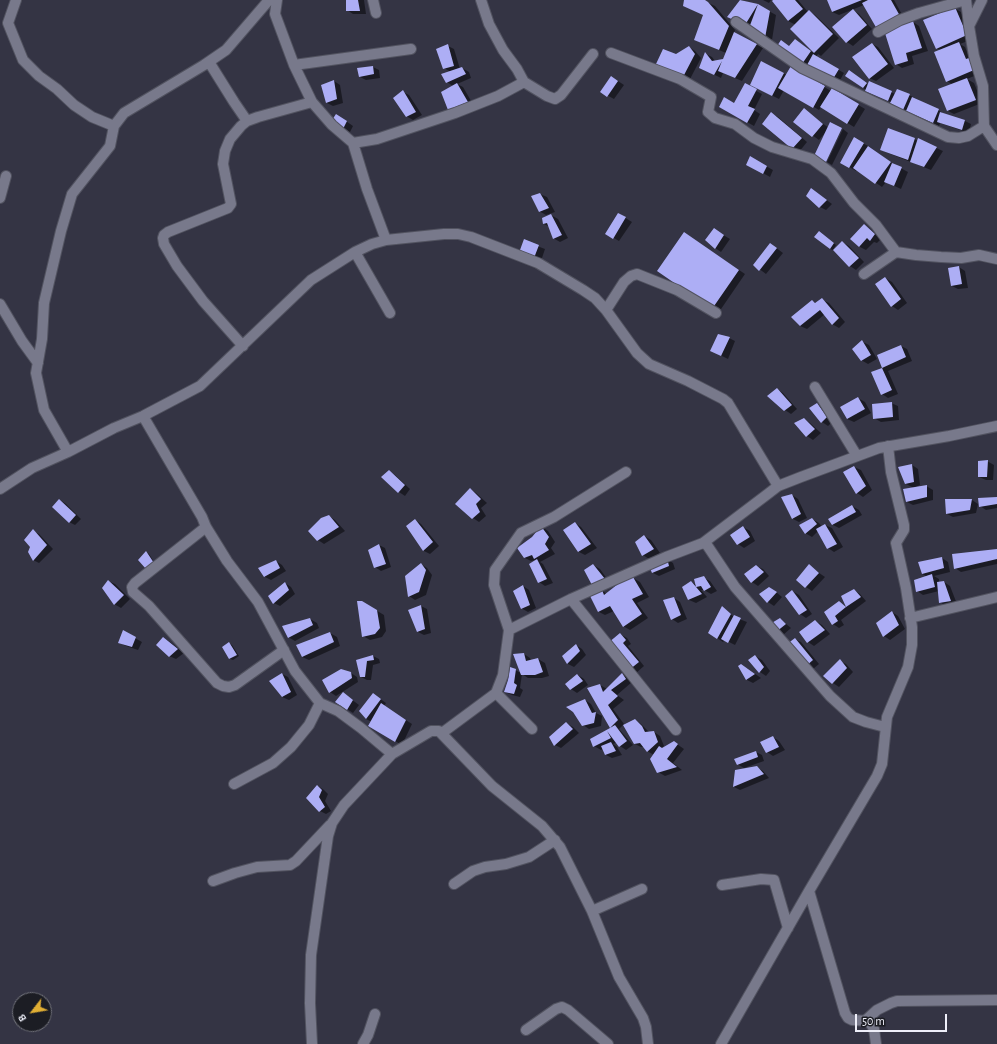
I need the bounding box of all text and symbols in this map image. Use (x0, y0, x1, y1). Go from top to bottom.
north arrow (12, 992, 52, 1032)
scale bar (857, 1006, 949, 1032)
text: B (16, 1012, 28, 1023)
text: 50 m (862, 1015, 885, 1027)

